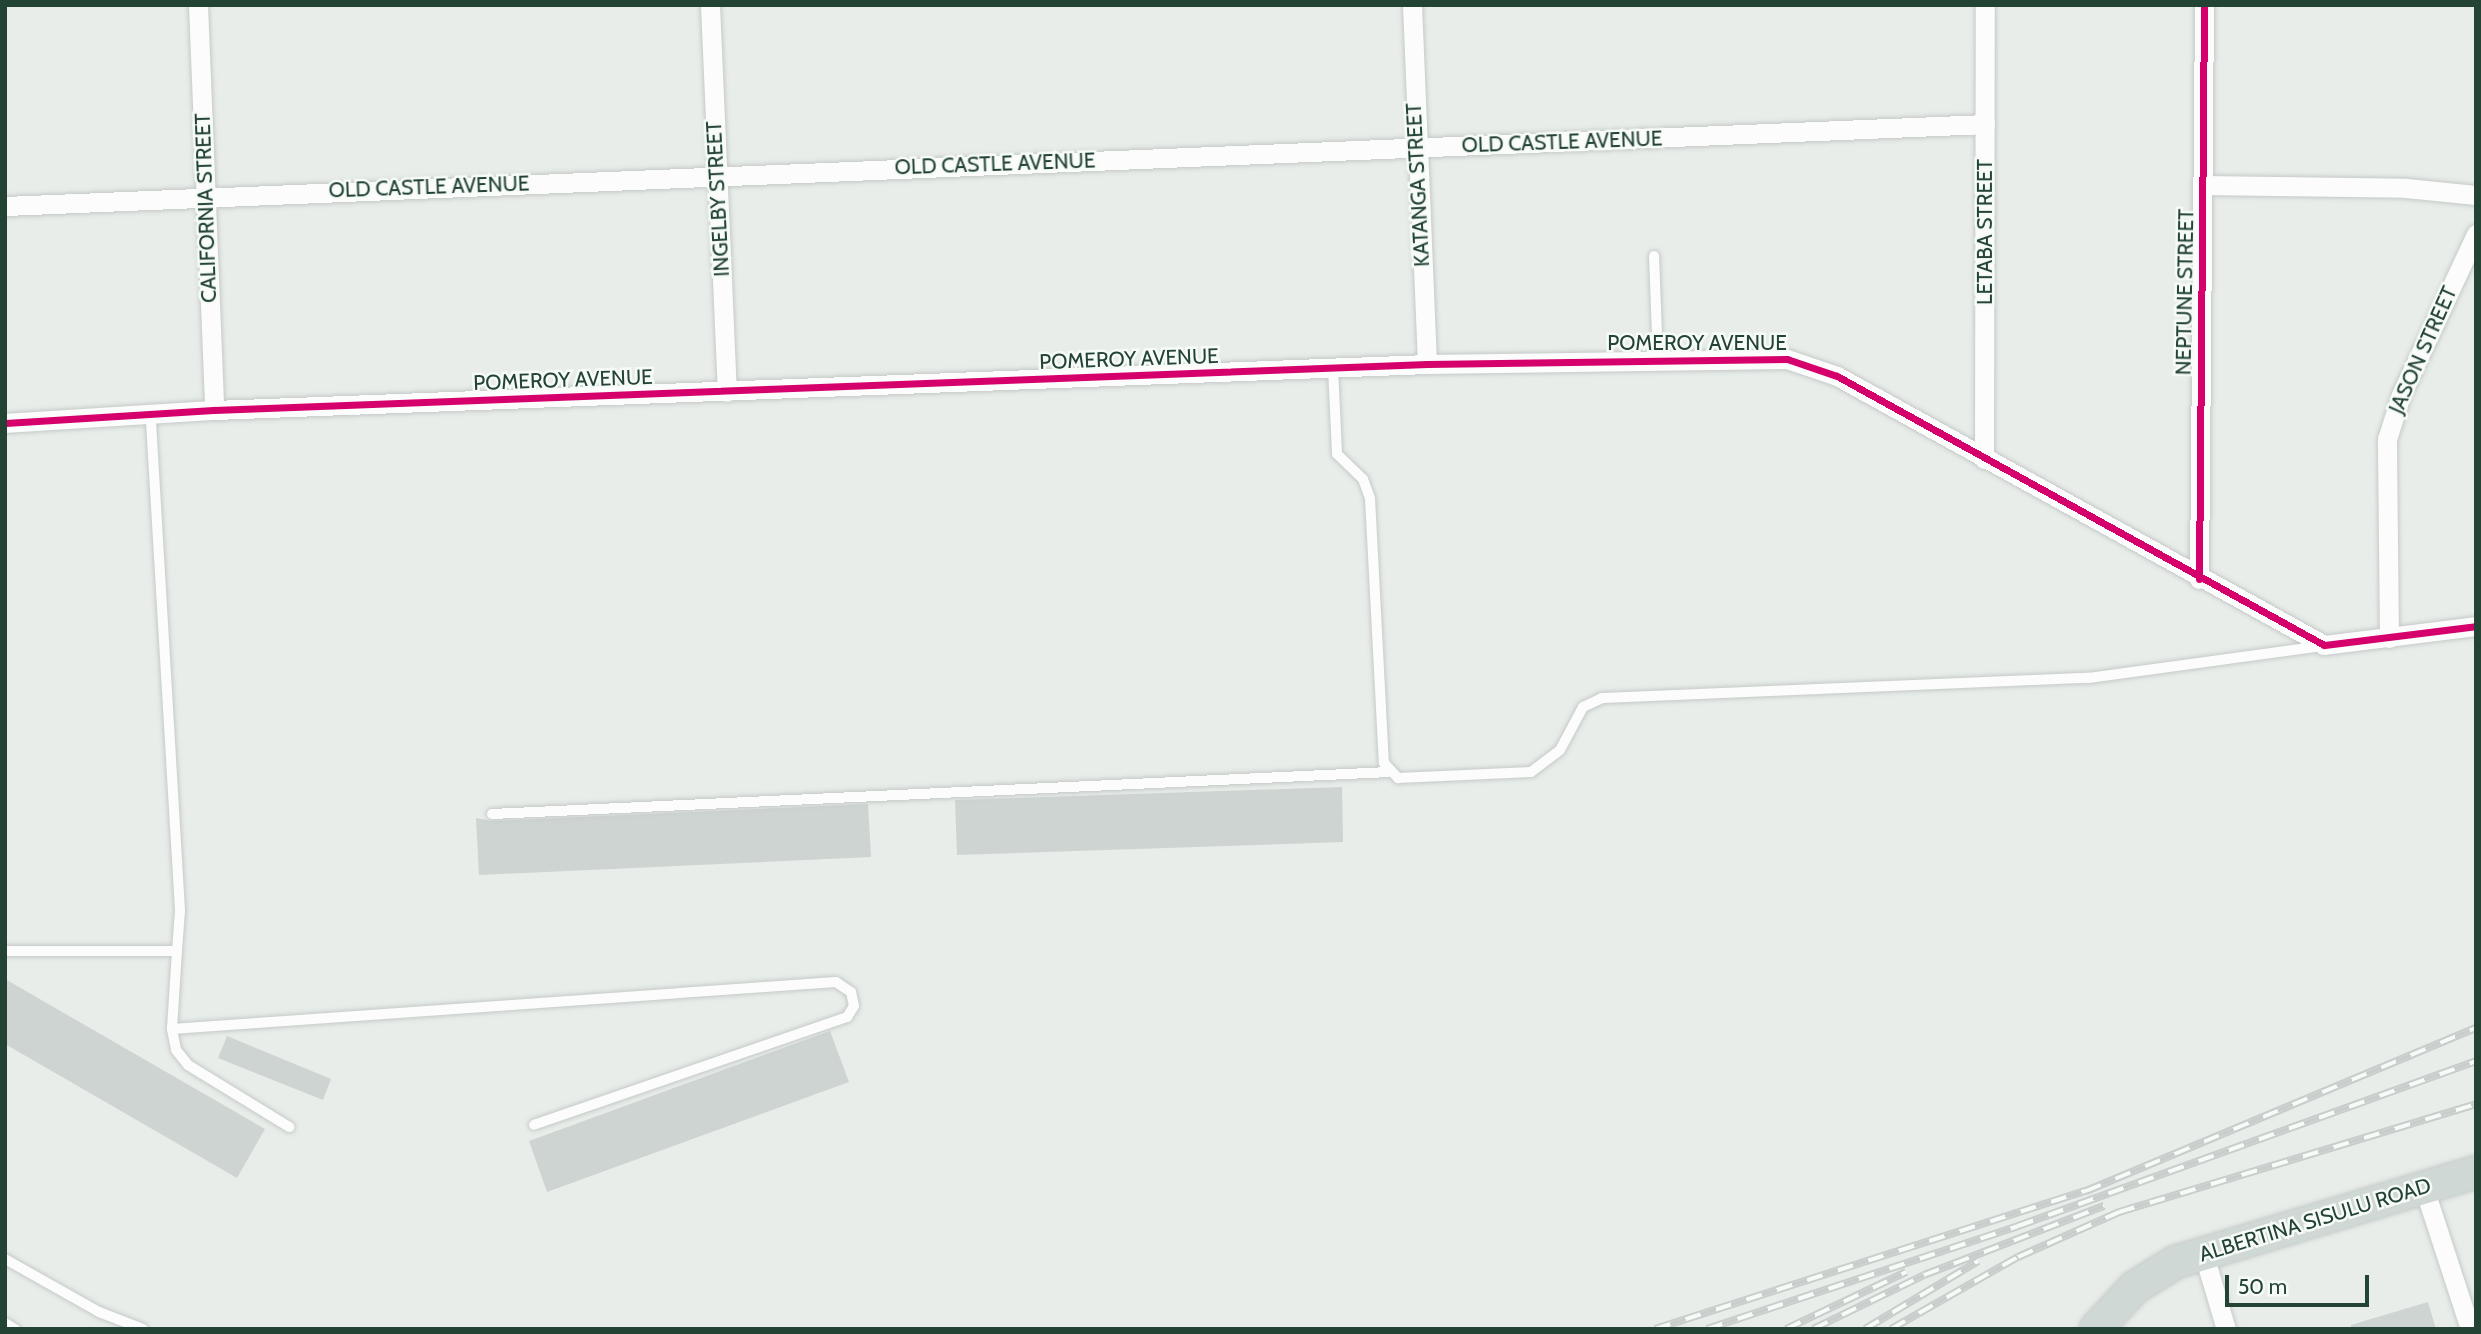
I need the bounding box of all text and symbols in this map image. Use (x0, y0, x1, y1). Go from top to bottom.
street label: KATANGA STREET (1401, 103, 1435, 267)
street label: CALIFORNIA STREET (190, 113, 222, 303)
street label: INGELBY STREET (701, 121, 735, 277)
street label: OLD CASTLE AVENUE (1461, 126, 1663, 158)
street label: OLD CASTLE AVENUE (894, 148, 1096, 180)
street label: LETABA STREET (1972, 159, 1998, 305)
street label: OLD CASTLE AVENUE (328, 171, 530, 203)
street label: NEPTUNE STREET (2171, 209, 2199, 375)
street label: JASON STREET (2384, 282, 2462, 418)
street label: POMEROY AVENUE (1607, 330, 1787, 356)
street label: POMEROY AVENUE (1039, 343, 1219, 375)
street label: POMEROY AVENUE (473, 364, 653, 396)
street label: ALBERTINA SISULU ROAD (2196, 1173, 2434, 1267)
scale bar (2229, 1260, 2372, 1304)
text: 50 m (2238, 1274, 2287, 1299)

